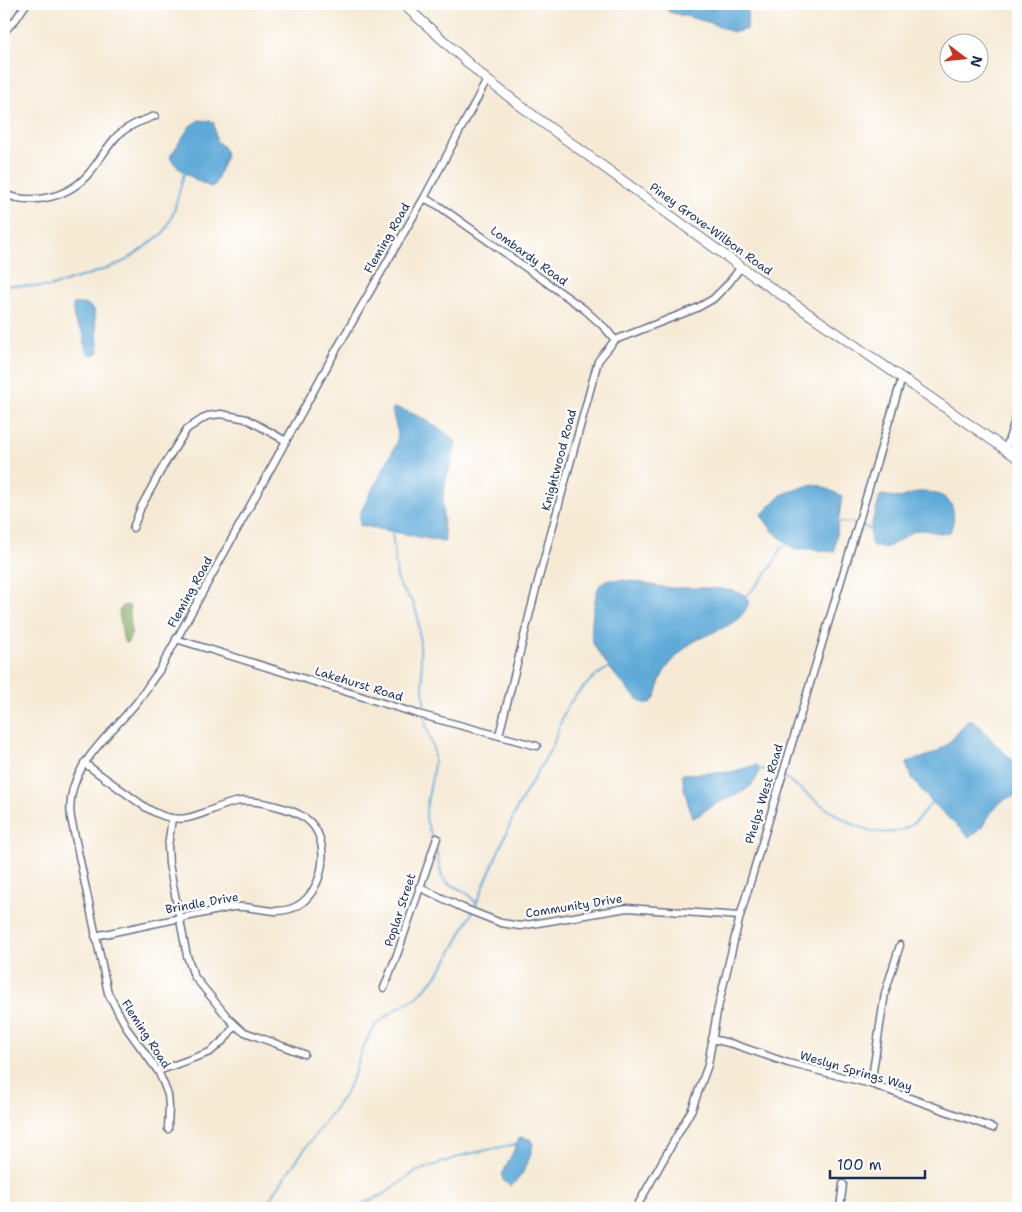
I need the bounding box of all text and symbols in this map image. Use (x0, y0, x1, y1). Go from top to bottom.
north arrow (940, 32, 990, 82)
text: N (966, 54, 987, 69)
street label: Piney Grove-Wilbon Road (646, 179, 776, 279)
street label: Fleming Road (360, 199, 414, 276)
street label: Lombardy Road (487, 222, 571, 290)
street label: Knightwood Road (538, 407, 580, 512)
street label: Fleming Road (164, 553, 216, 630)
street label: Lakehurst Road (313, 663, 405, 705)
street label: Phelps West Road (741, 742, 787, 846)
street label: Poplar Street (381, 871, 419, 949)
street label: Brindle Drive (164, 889, 240, 917)
street label: Community Drive (524, 890, 624, 922)
street label: Fleming Road (118, 997, 174, 1072)
street label: Weslyn Springs Way (798, 1047, 914, 1095)
scale bar (830, 1147, 924, 1179)
text: 100 m (837, 1155, 882, 1175)

